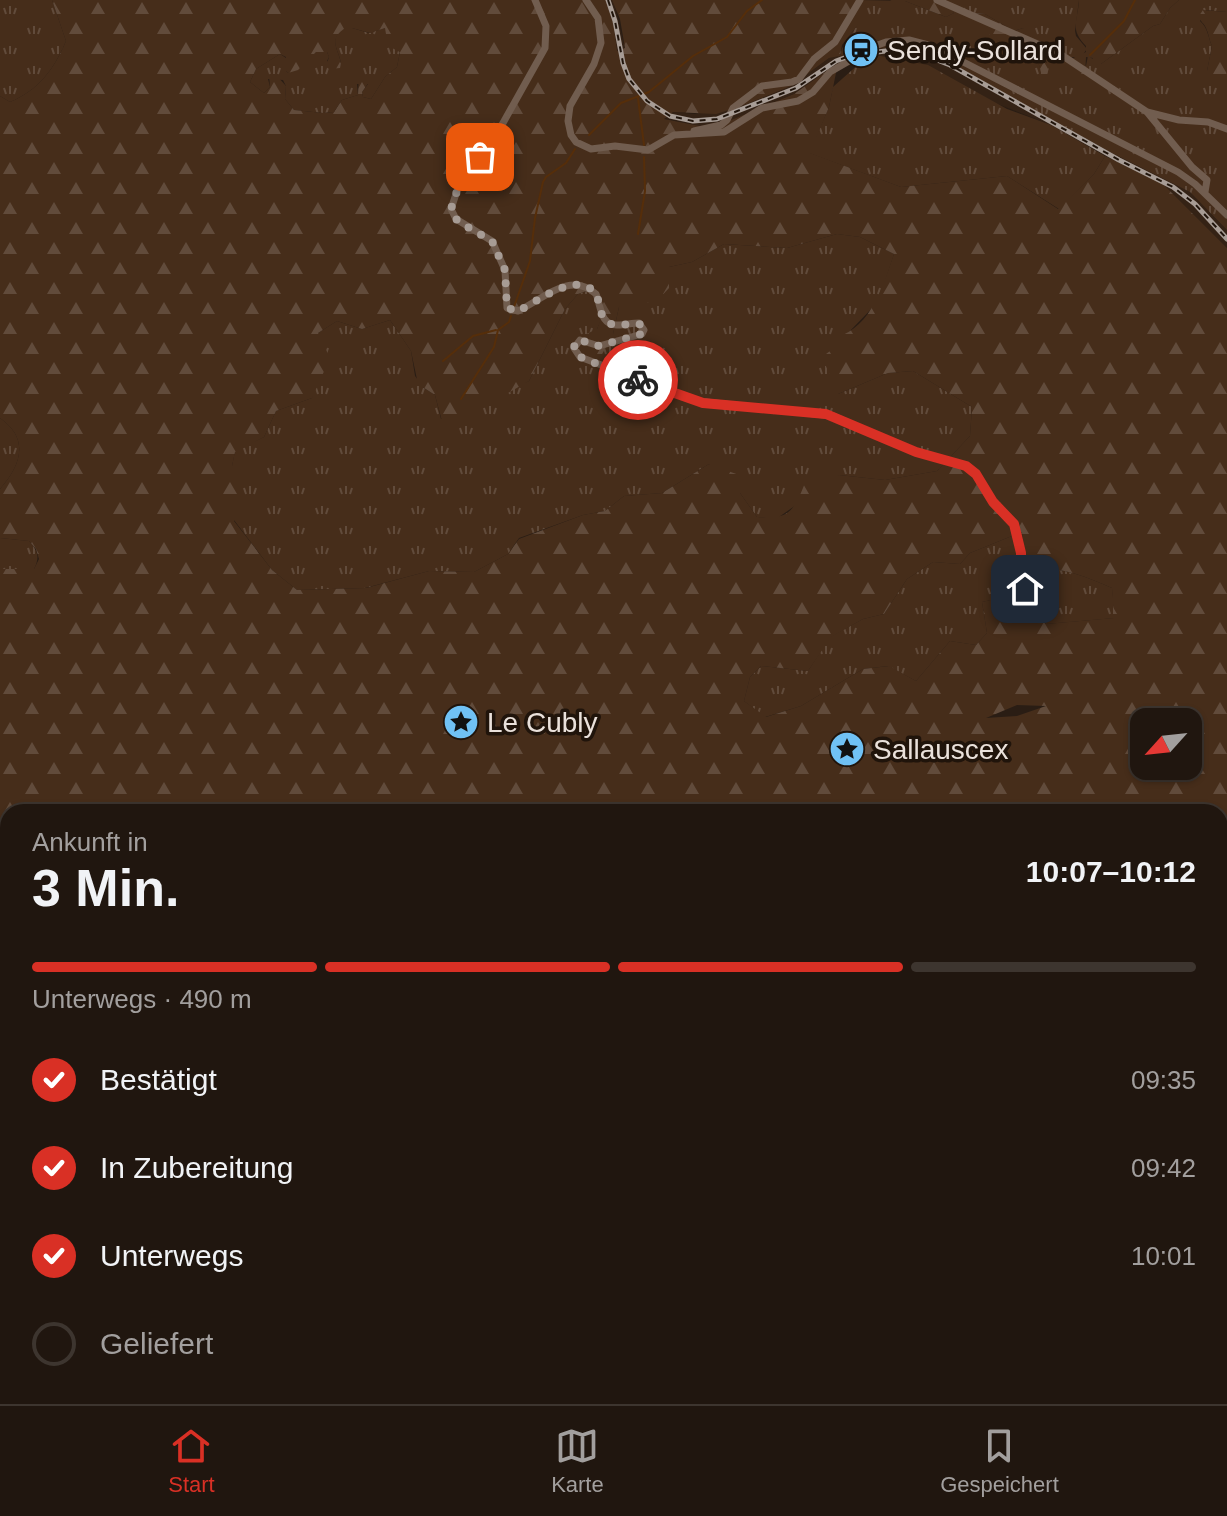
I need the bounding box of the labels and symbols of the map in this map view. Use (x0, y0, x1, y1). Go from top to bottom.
station icon: Sendy-Sollard (842, 31, 880, 69)
place label: Sendy-Sollard (887, 35, 1063, 66)
pin (446, 123, 514, 191)
courier (598, 340, 678, 420)
pin (991, 555, 1059, 623)
place icon: Le Cubly (442, 703, 480, 741)
place label: Le Cubly (487, 707, 598, 738)
north arrow (1130, 708, 1202, 780)
place icon: Sallauscex (828, 730, 866, 768)
place label: Sallauscex (873, 734, 1008, 765)

